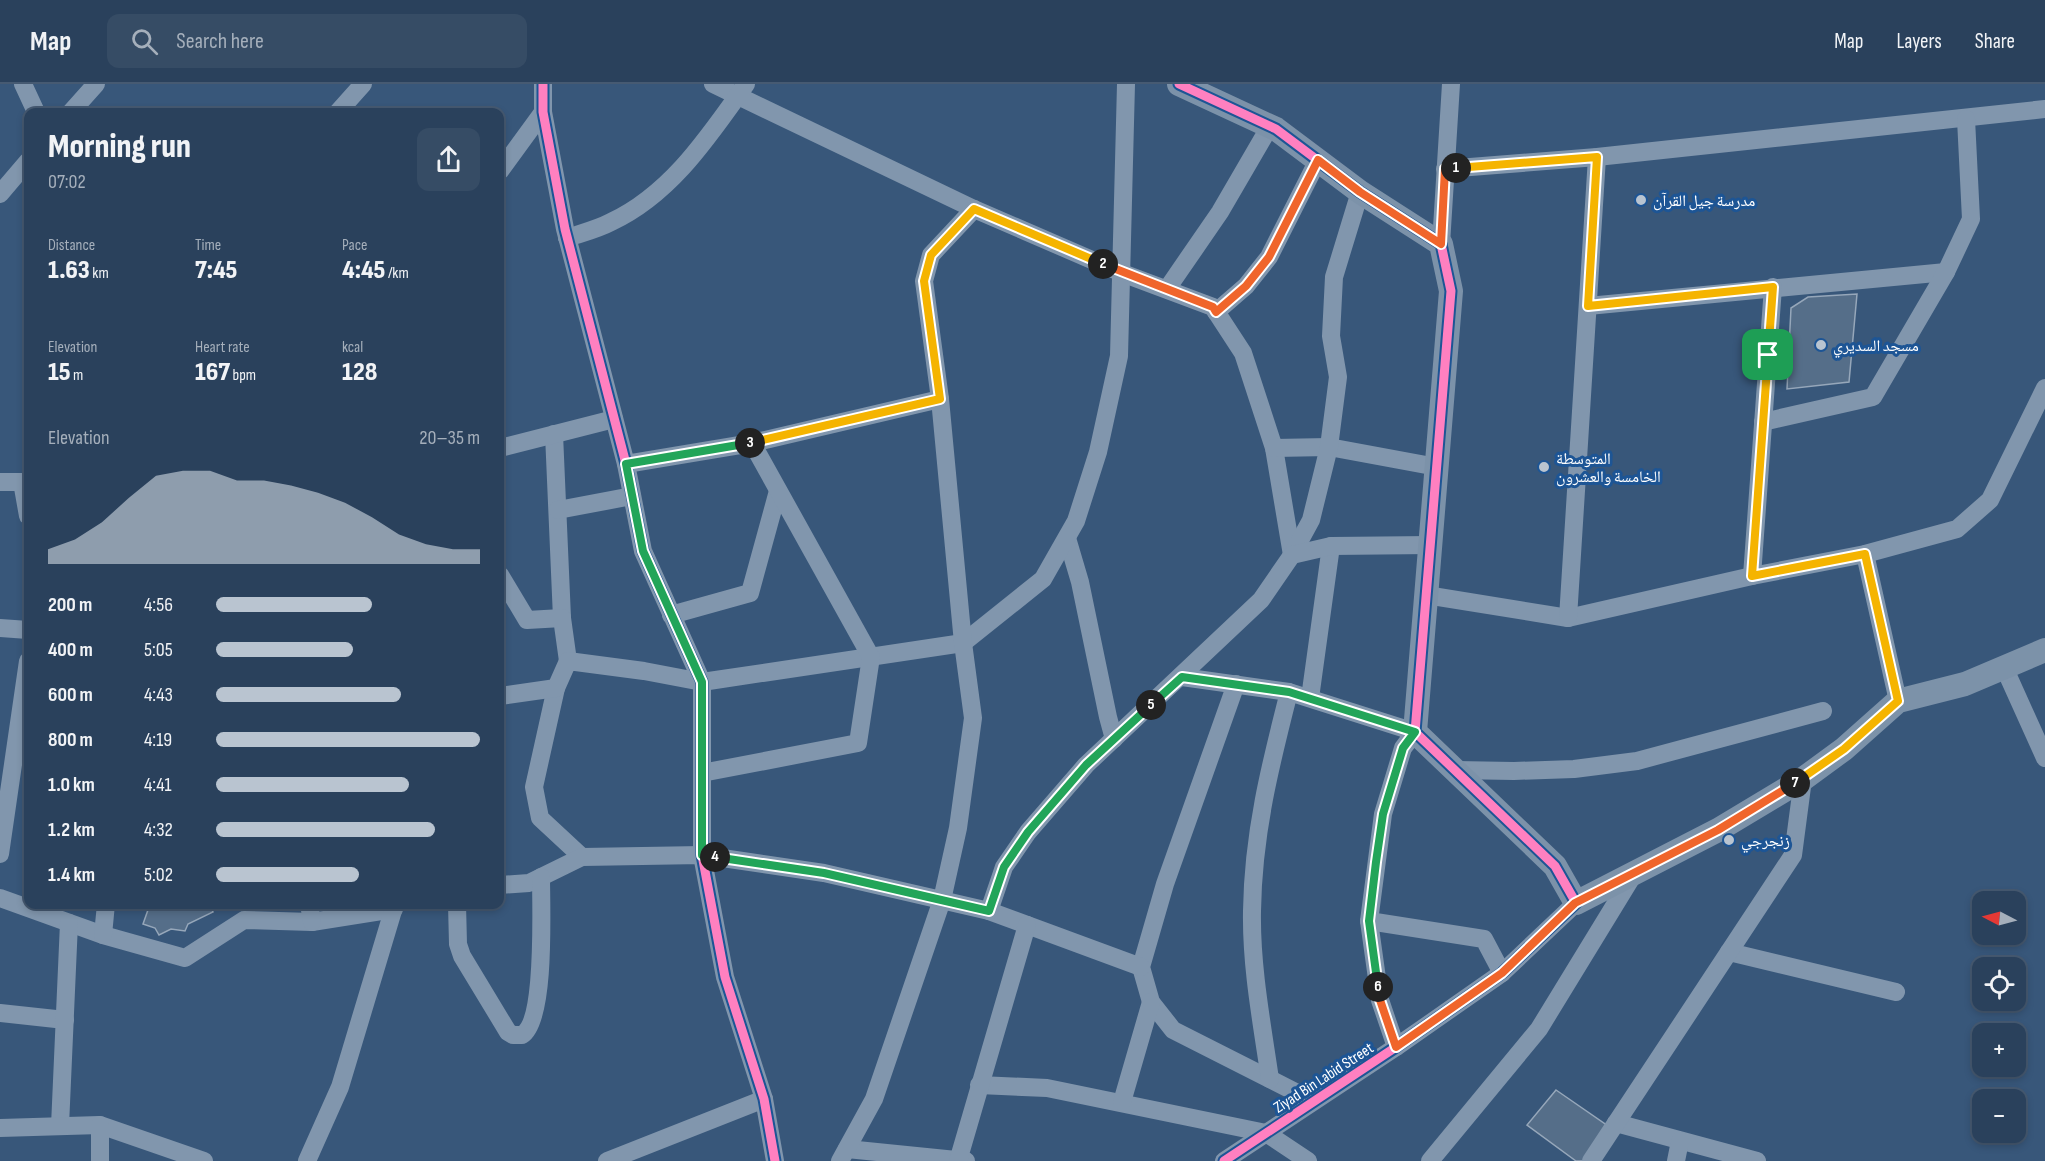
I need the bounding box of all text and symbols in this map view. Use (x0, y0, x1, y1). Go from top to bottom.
search box (107, 14, 527, 68)
text: Map (30, 25, 71, 58)
icon: search (128, 25, 161, 58)
text: Search here (176, 28, 264, 55)
text: Map (1834, 29, 1863, 54)
text: Layers (1896, 29, 1942, 54)
text: Share (1975, 29, 2015, 54)
text: Morning run (48, 127, 191, 167)
button: share (417, 128, 480, 191)
pin: 1 (1441, 153, 1471, 183)
text: 1 (1453, 158, 1459, 177)
text: 07:02 (48, 170, 86, 194)
place label: مدرسة جيل القرآن (1653, 192, 1755, 211)
marker: مدرسة جيل القرآن (1634, 193, 1648, 207)
text: Distance (48, 236, 95, 255)
text: Time (195, 236, 221, 255)
text: Pace (342, 236, 367, 255)
pin: 2 (1088, 249, 1118, 279)
text: 2 (1099, 254, 1107, 273)
text: 1.63 (48, 255, 90, 286)
text: 7:45 (195, 255, 237, 286)
text: 4:45 (342, 255, 385, 286)
text: km (90, 264, 109, 283)
text: /km (385, 264, 409, 283)
pin (1742, 329, 1793, 380)
place label: مسجد السديري (1833, 337, 1919, 358)
text: Elevation (48, 338, 97, 357)
text: Heart rate (195, 338, 250, 357)
text: kcal (342, 338, 363, 357)
icon: arrive (1751, 338, 1784, 371)
marker: مسجد السديري (1814, 338, 1828, 352)
text: 15 (48, 357, 71, 388)
text: 167 (195, 357, 230, 388)
text: 128 (342, 357, 377, 388)
text: m (71, 366, 83, 385)
text: bpm (230, 366, 256, 385)
text: Elevation (48, 426, 110, 450)
text: 20–35 m (419, 426, 480, 450)
pin: 3 (735, 428, 765, 458)
text: 3 (746, 433, 754, 452)
place label: المتوسطة الخامسة والعشرون (1556, 450, 1661, 487)
marker: المتوسطة الخامسة والعشرون (1537, 460, 1551, 474)
text: 200 m (48, 593, 92, 617)
text: 4:56 (144, 593, 173, 617)
text: 400 m (48, 638, 93, 662)
text: 5:05 (144, 638, 173, 662)
text: 600 m (48, 683, 93, 707)
text: 4:43 (144, 683, 173, 707)
pin: 5 (1136, 690, 1166, 720)
text: 5 (1147, 695, 1155, 714)
text: 800 m (48, 728, 93, 752)
text: 4:19 (144, 728, 172, 752)
pin: 7 (1780, 768, 1810, 798)
text: 1.0 km (48, 773, 95, 797)
text: 4:41 (144, 773, 172, 797)
text: 7 (1792, 773, 1798, 792)
text: 1.2 km (48, 818, 95, 842)
text: 4:32 (144, 818, 173, 842)
place label: زنجرجي (1741, 832, 1790, 853)
marker: زنجرجي (1722, 833, 1736, 847)
pin: 4 (700, 842, 730, 872)
text: 4 (711, 847, 719, 866)
text: 1.4 km (48, 863, 95, 887)
text: 5:02 (144, 863, 173, 887)
north arrow (1972, 891, 2026, 945)
map controls (1972, 891, 2026, 1143)
button: locate (1972, 957, 2026, 1011)
pin: 6 (1363, 972, 1393, 1002)
text: 6 (1374, 977, 1382, 996)
button: + (1972, 1023, 2026, 1077)
street label: Ziyad Bin Labid Street (1270, 1039, 1377, 1118)
button: − (1972, 1089, 2026, 1143)

